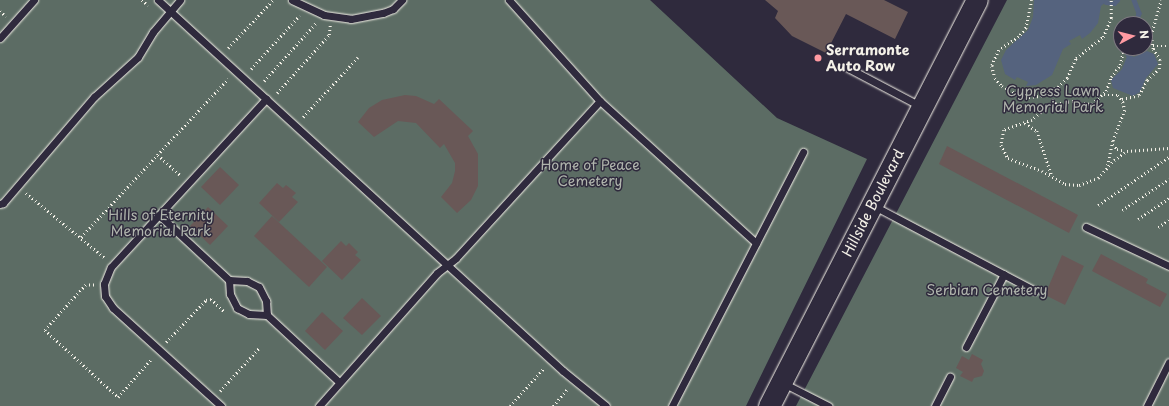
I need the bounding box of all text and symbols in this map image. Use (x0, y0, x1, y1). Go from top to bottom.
north arrow (1113, 16, 1153, 56)
text: N (1135, 29, 1153, 40)
place label: Serramonte Auto Row (826, 42, 909, 74)
marker: Serramonte Auto Row (813, 53, 823, 63)
park label: Cypress Lawn Memorial Park (1003, 83, 1103, 116)
street label: Hillside Boulevard (838, 146, 908, 260)
park label: Home of Peace Cemetery (540, 157, 640, 190)
park label: Hills of Eternity Memorial Park (108, 207, 214, 240)
park label: Serbian Cemetery (927, 282, 1047, 298)

